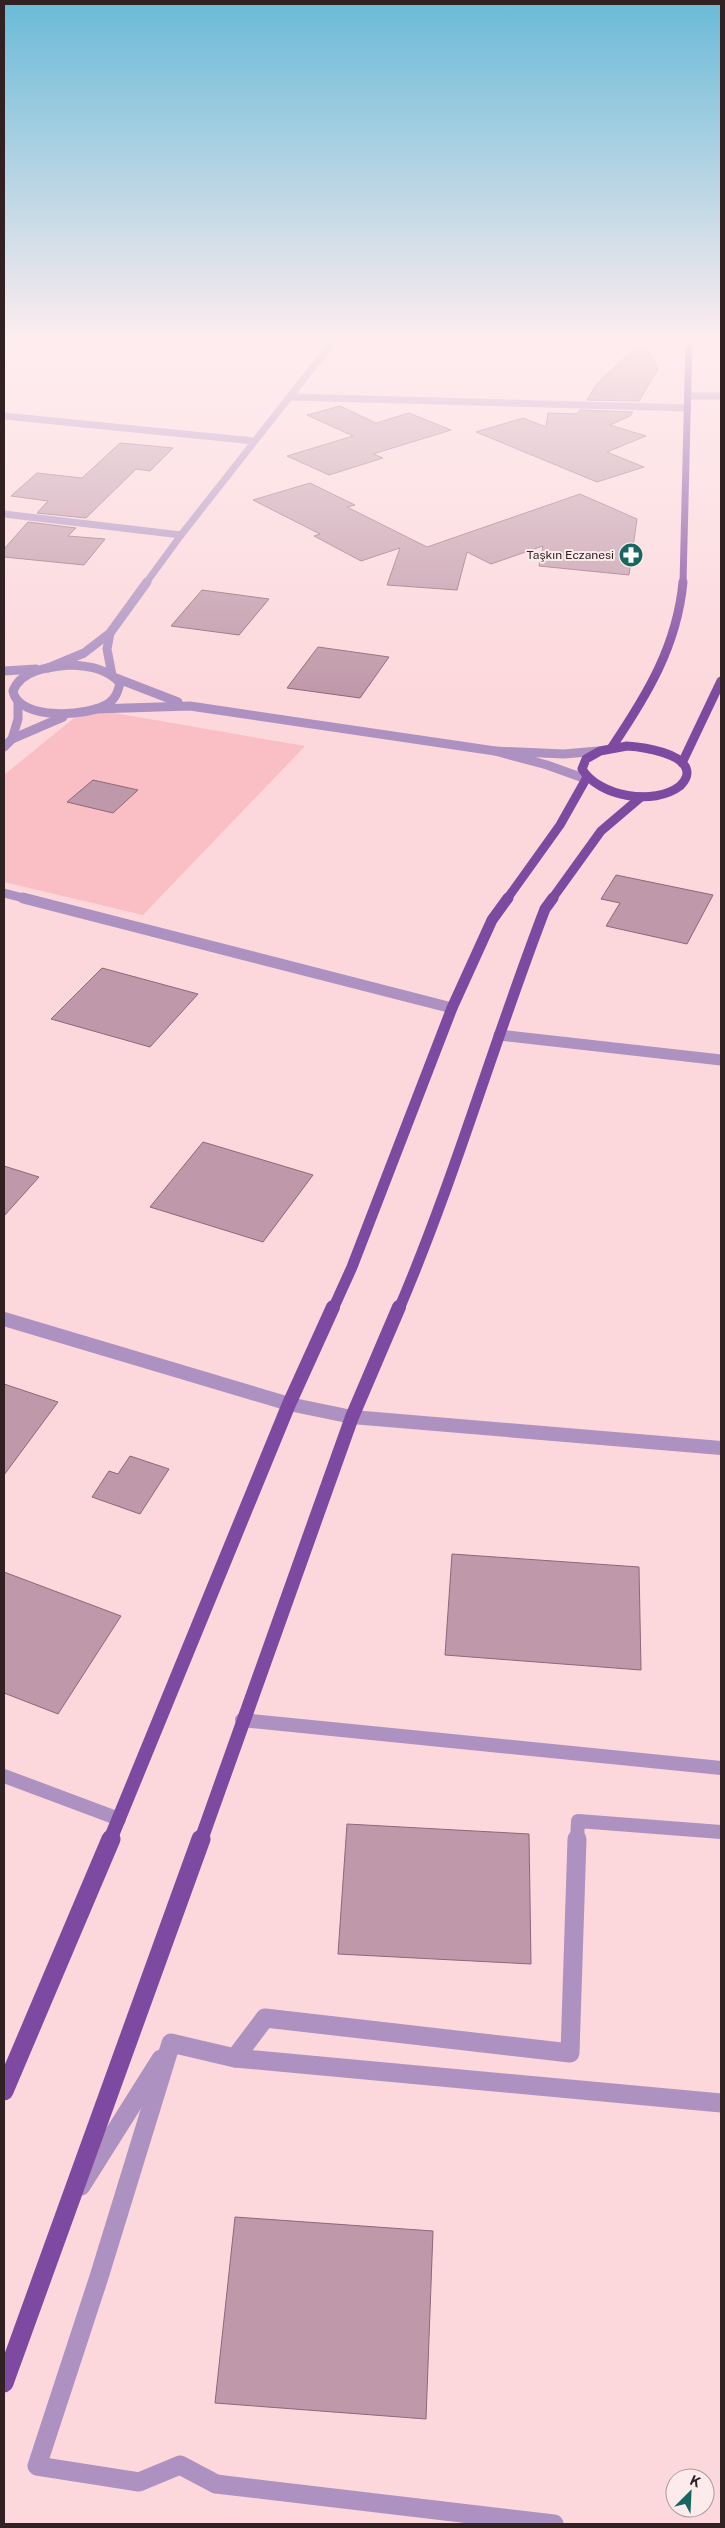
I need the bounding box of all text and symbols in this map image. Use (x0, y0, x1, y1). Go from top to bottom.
pharmacy icon: Taşkın Eczanesi (618, 542, 644, 568)
place label: Taşkın Eczanesi (526, 548, 614, 562)
north arrow (665, 2468, 715, 2518)
text: K (687, 2472, 703, 2490)

